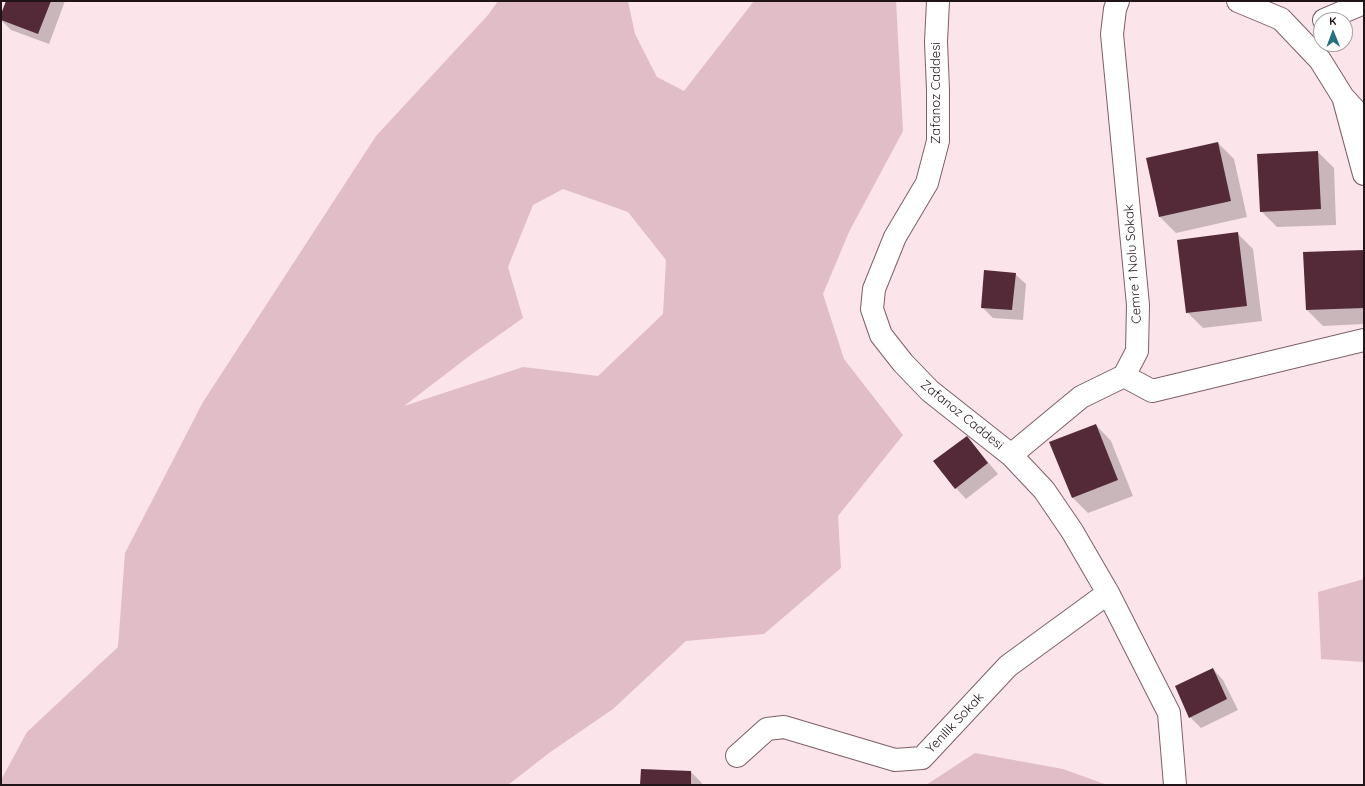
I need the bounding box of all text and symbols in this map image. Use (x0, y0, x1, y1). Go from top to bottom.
north arrow (1313, 12, 1353, 52)
text: K (1329, 14, 1337, 28)
street label: Zafanoz Caddesi (928, 42, 944, 144)
street label: Cemre 1 Nolu Sokak (1121, 204, 1145, 324)
street label: Zafanoz Caddesi (917, 377, 1007, 453)
street label: Yenilik Sokak (923, 689, 987, 757)

